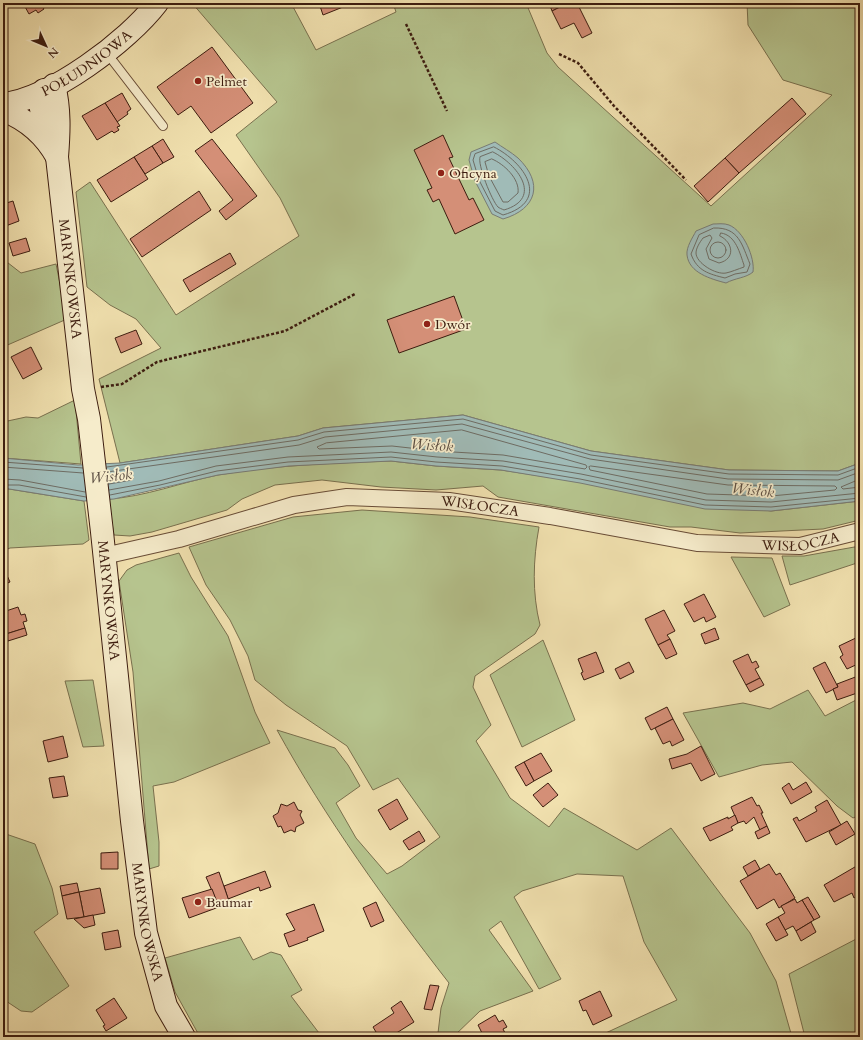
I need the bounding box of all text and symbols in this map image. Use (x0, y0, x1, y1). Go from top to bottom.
street label: POŁUDNIOWA (35, 24, 133, 98)
north arrow (26, 26, 66, 66)
place label: Pelmet (206, 72, 247, 91)
marker: Pelmet (193, 76, 203, 86)
place label: Oficyna (449, 164, 497, 183)
marker: Oficyna (436, 168, 446, 178)
street label: MARYNKOWSKA (54, 218, 86, 340)
place label: Dwór (435, 315, 471, 334)
marker: Dwór (422, 319, 432, 329)
water label: Wisłok (410, 434, 455, 457)
water label: Wisłok (89, 464, 134, 488)
water label: Wisłok (731, 478, 776, 502)
street label: WISŁOCZA (440, 492, 520, 521)
street label: WISŁOCZA (760, 528, 841, 556)
street label: MARYNKOWSKA (93, 540, 124, 662)
street label: MARYNKOWSKA (127, 861, 168, 984)
place label: Baumar (206, 893, 253, 912)
marker: Baumar (193, 897, 203, 907)

